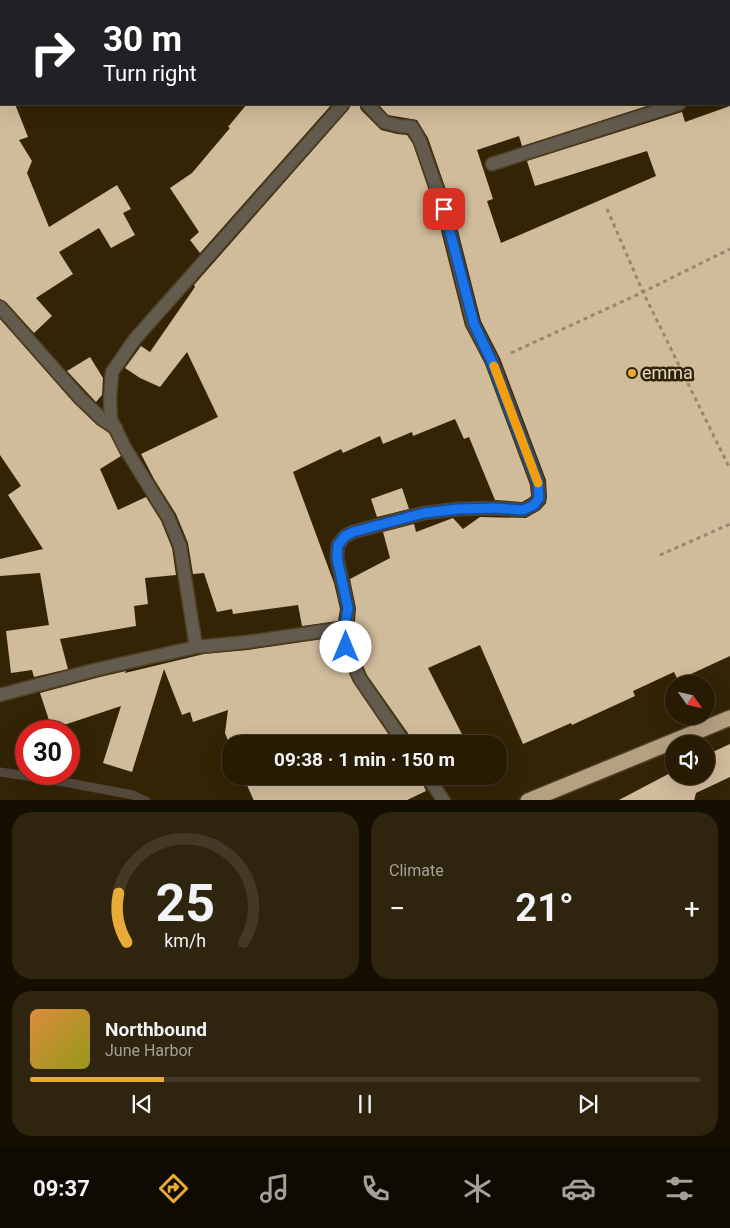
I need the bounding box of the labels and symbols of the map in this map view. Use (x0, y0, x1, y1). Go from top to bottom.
pin (423, 188, 465, 230)
place label: emma (642, 362, 693, 383)
marker: emma (626, 367, 638, 379)
position arrow (319, 620, 371, 672)
north arrow (665, 675, 715, 725)
speed limit sign: 30 (15, 720, 80, 785)

